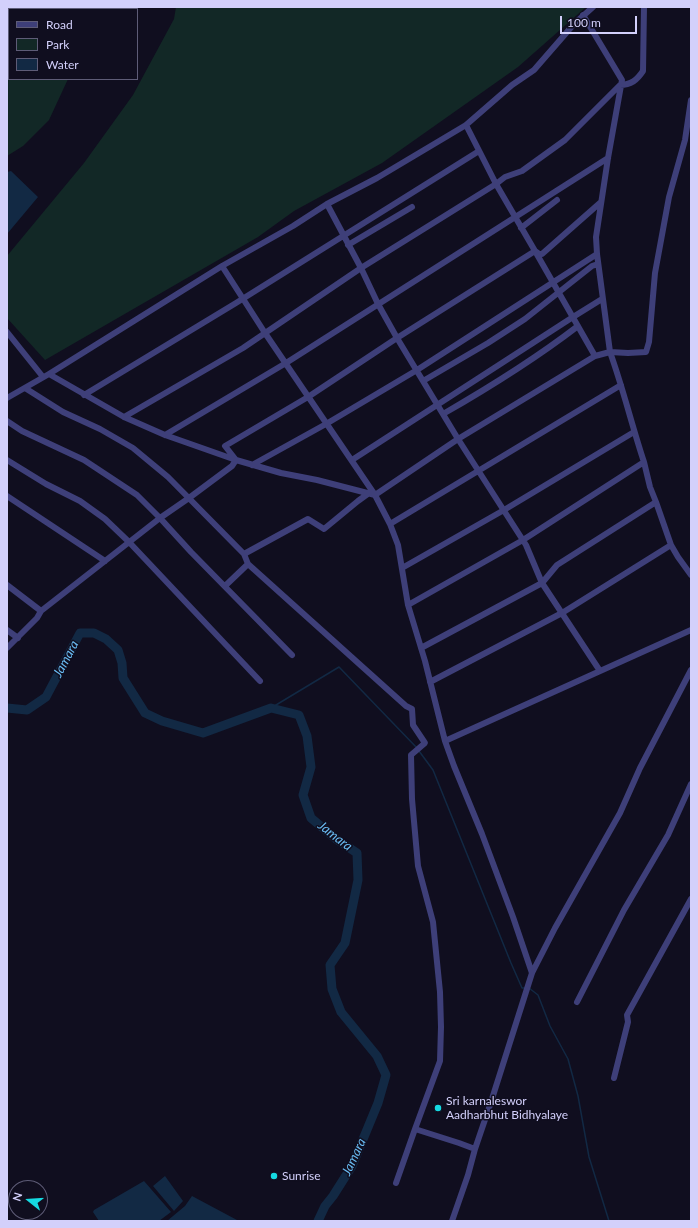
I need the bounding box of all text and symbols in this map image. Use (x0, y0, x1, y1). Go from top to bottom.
legend (8, 8, 138, 80)
scale bar (562, 8, 639, 34)
text: 100 m (567, 15, 601, 30)
text: Road (46, 17, 73, 32)
text: Park (46, 37, 69, 52)
text: Water (46, 57, 79, 72)
water label: Jamara (50, 638, 82, 680)
water label: Jamara (315, 818, 355, 854)
place label: Sri karnaleswor Aadharbhut Bidhyalaye (446, 1094, 568, 1122)
marker: Sri karnaleswor Aadharbhut Bidhyalaye (433, 1103, 443, 1113)
water label: Jamara (339, 1136, 369, 1178)
place label: Sunrise (282, 1169, 321, 1183)
marker: Sunrise (269, 1171, 279, 1181)
north arrow (8, 1180, 48, 1220)
text: N (10, 1191, 24, 1203)

